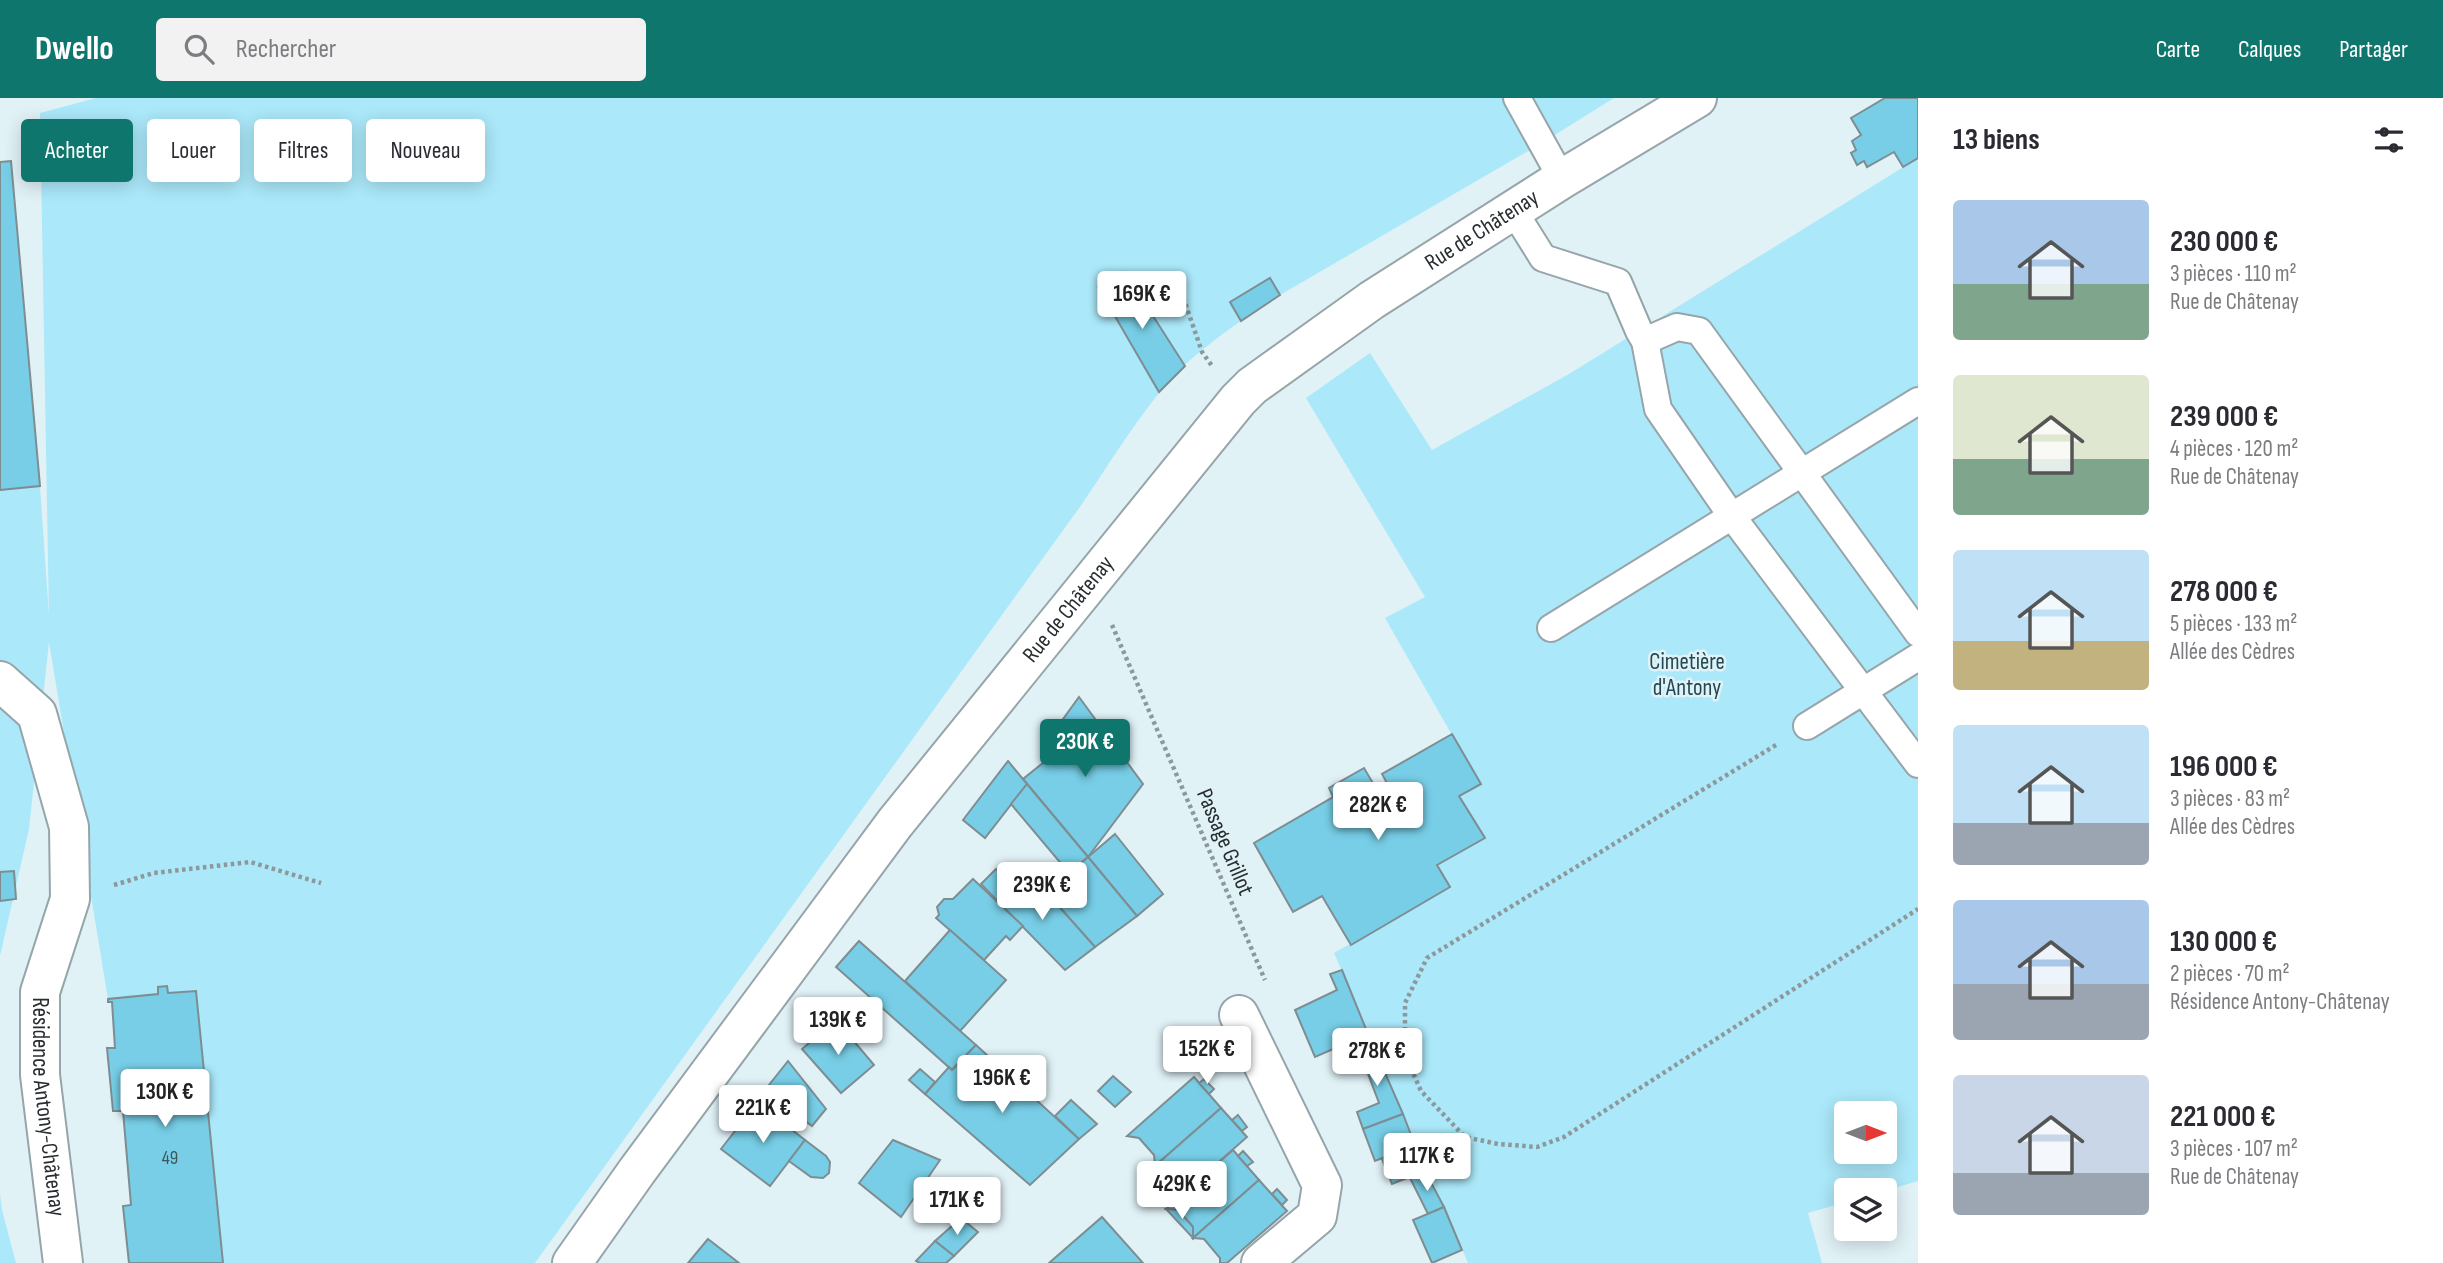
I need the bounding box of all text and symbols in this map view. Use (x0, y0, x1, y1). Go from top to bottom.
search box (156, 18, 646, 81)
text: Dwello (35, 29, 114, 69)
icon: search (180, 30, 218, 68)
text: Rechercher (236, 34, 336, 65)
text: Carte (2156, 35, 2200, 64)
text: Calques (2238, 35, 2301, 64)
text: Partager (2339, 35, 2408, 64)
chip: Acheter (21, 119, 133, 182)
chip: Louer (147, 119, 240, 182)
chip: Filtres (254, 119, 352, 182)
chip: Nouveau (366, 119, 485, 182)
icon: filters (2370, 121, 2408, 159)
text: 13 biens (1953, 122, 2040, 158)
street label: Rue de Châtenay (1420, 184, 1544, 277)
text: 230 000 € (2170, 224, 2278, 260)
icon: home (2009, 228, 2093, 312)
text: 3 pièces · 110 m² (2170, 260, 2297, 288)
pin: 169K € (1085, 272, 1199, 331)
text: 169K € (1113, 280, 1171, 308)
text: Rue de Châtenay (2170, 288, 2299, 316)
text: 239 000 € (2170, 399, 2278, 435)
icon: home (2009, 403, 2093, 487)
text: 4 pièces · 120 m² (2170, 435, 2298, 463)
text: Rue de Châtenay (2170, 463, 2299, 491)
street label: Rue de Châtenay (1017, 550, 1120, 668)
text: 278 000 € (2170, 574, 2278, 610)
icon: home (2009, 578, 2093, 662)
text: 5 pièces · 133 m² (2170, 610, 2297, 638)
text: Allée des Cèdres (2170, 638, 2295, 666)
park label: Cimetière d'Antony (1649, 648, 1725, 702)
pin: 230K € (1028, 720, 1142, 779)
text: 230K € (1056, 728, 1114, 756)
text: 196 000 € (2170, 749, 2278, 785)
icon: home (2009, 753, 2093, 837)
pin: 282K € (1321, 782, 1435, 842)
street label: Passage Grillot (1190, 785, 1260, 899)
text: 3 pièces · 83 m² (2170, 785, 2290, 813)
text: 282K € (1349, 791, 1407, 819)
text: Allée des Cèdres (2170, 813, 2295, 841)
pin: 239K € (985, 862, 1099, 922)
text: 239K € (1013, 871, 1071, 899)
text: 130 000 € (2170, 924, 2277, 960)
icon: home (2009, 928, 2093, 1012)
text: 2 pièces · 70 m² (2170, 960, 2290, 988)
text: Résidence Antony-Châtenay (2170, 988, 2390, 1016)
street label: Résidence Antony-Châtenay (26, 997, 71, 1218)
pin: 139K € (781, 998, 895, 1057)
text: 139K € (810, 1006, 866, 1034)
pin: 152K € (1150, 1026, 1264, 1086)
pin: 278K € (1320, 1028, 1434, 1088)
text: 152K € (1179, 1035, 1235, 1063)
text: 278K € (1348, 1037, 1406, 1065)
pin: 196K € (945, 1056, 1059, 1115)
text: 196K € (973, 1064, 1031, 1092)
pin: 130K € (108, 1070, 222, 1129)
text: 130K € (137, 1078, 193, 1106)
pin: 221K € (706, 1086, 820, 1145)
text: 221K € (735, 1094, 791, 1122)
text: 221 000 € (2170, 1099, 2276, 1135)
north arrow (1834, 1101, 1897, 1164)
map controls (1834, 1101, 1897, 1241)
icon: home (2009, 1103, 2093, 1187)
pin: 117K € (1370, 1134, 1484, 1193)
text: 3 pièces · 107 m² (2170, 1135, 2298, 1163)
text: 117K € (1400, 1142, 1454, 1170)
house number: 49 (162, 1147, 178, 1170)
pin: 429K € (1125, 1162, 1239, 1221)
text: Rue de Châtenay (2170, 1163, 2299, 1191)
text: 429K € (1153, 1170, 1211, 1198)
pin: 171K € (900, 1178, 1014, 1237)
button: layers (1834, 1178, 1897, 1241)
text: 171K € (930, 1186, 984, 1214)

